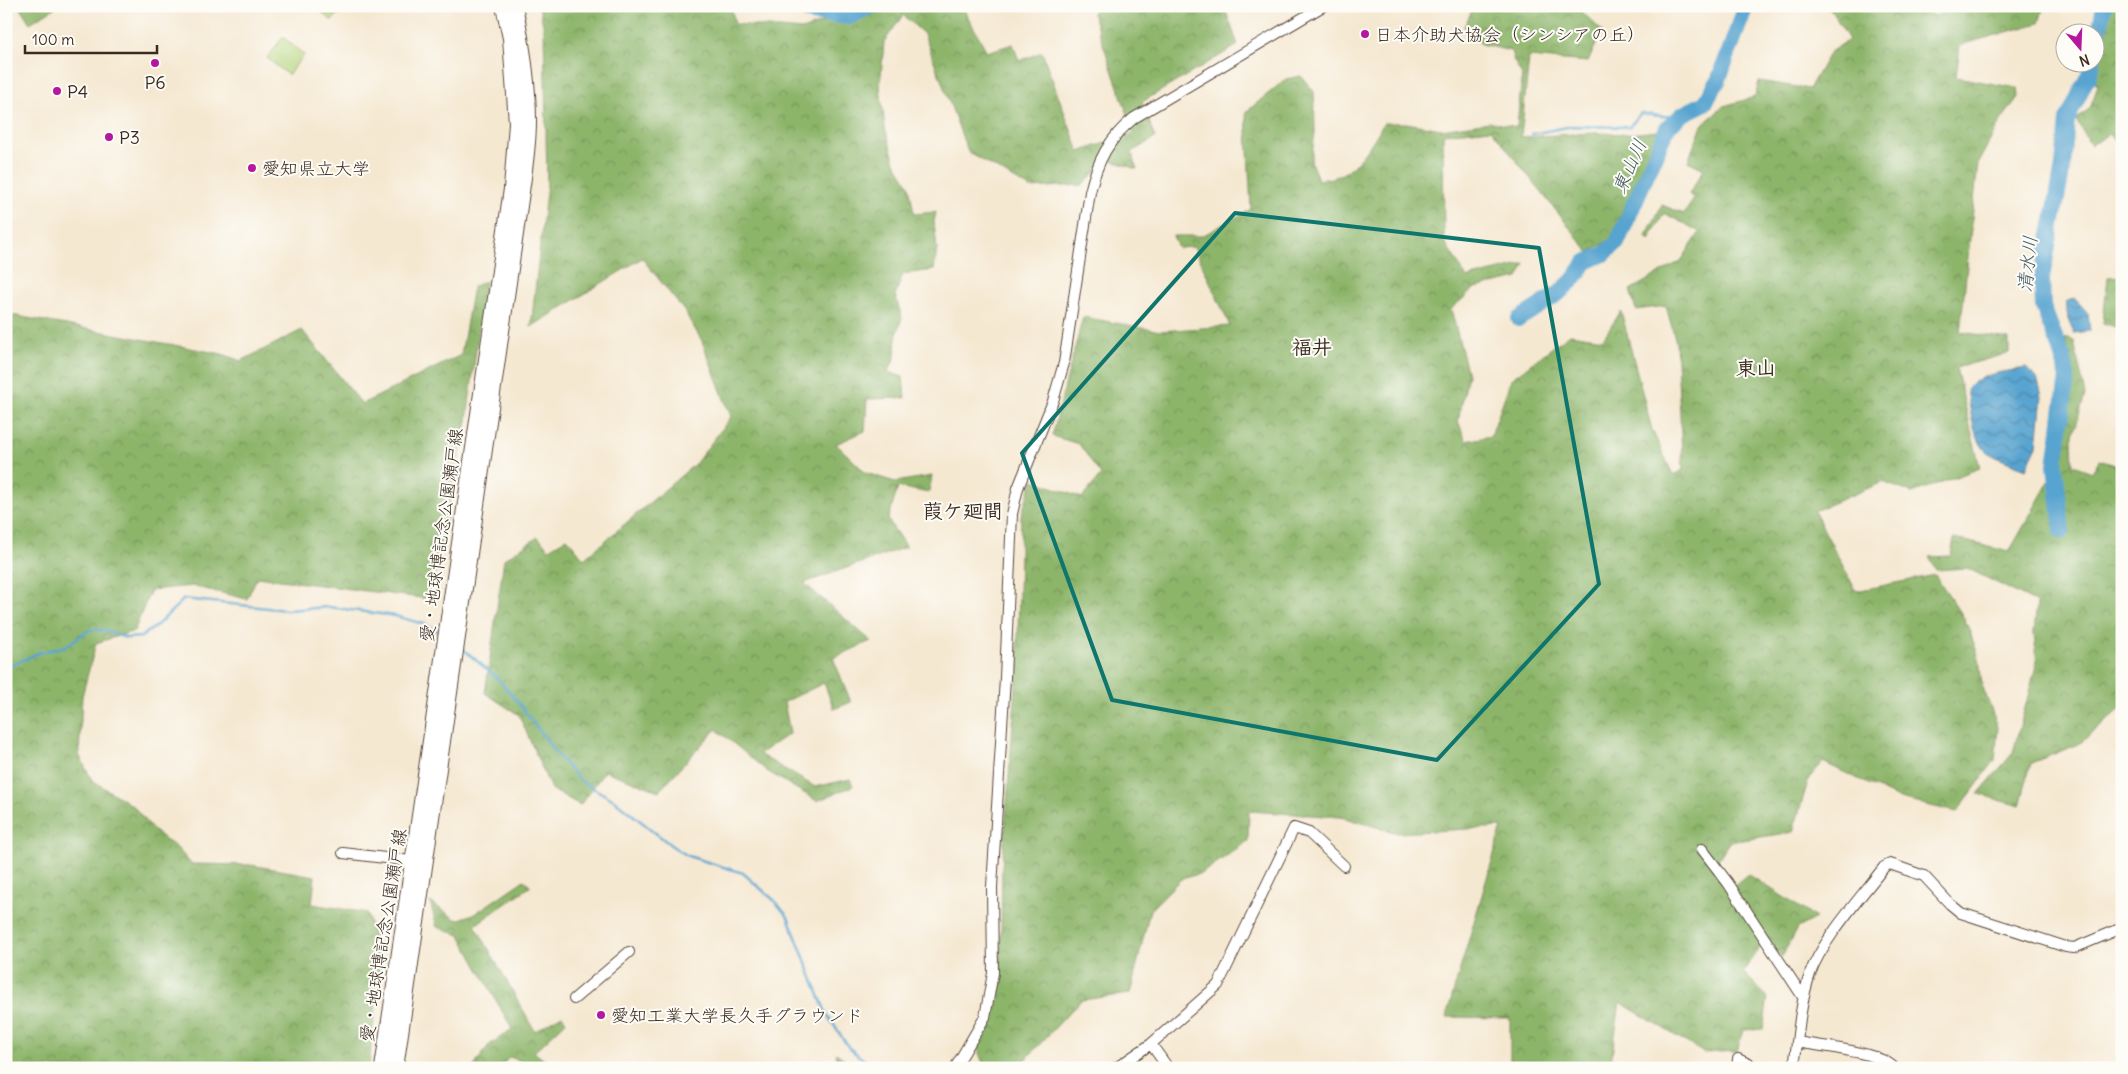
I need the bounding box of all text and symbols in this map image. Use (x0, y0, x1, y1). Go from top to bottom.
scale bar (25, 22, 158, 54)
north arrow (2056, 22, 2106, 72)
place label: 日本介助犬協会（シンシアの丘） (1375, 23, 1645, 46)
marker: 日本介助犬協会（シンシアの丘） (1359, 28, 1371, 40)
text: 100 m (32, 30, 74, 49)
text: N (2077, 50, 2092, 70)
marker: P6 (149, 57, 161, 69)
place label: P6 (144, 71, 166, 94)
place label: P4 (67, 80, 88, 103)
marker: P4 (51, 85, 63, 97)
place label: P3 (119, 126, 140, 149)
marker: P3 (103, 131, 115, 143)
water label: 東山川 (1606, 135, 1652, 197)
place label: 愛知県立大学 (262, 157, 370, 180)
marker: 愛知県立大学 (246, 162, 258, 174)
water label: 清水川 (2012, 234, 2042, 294)
district label: 福井 (1292, 334, 1332, 359)
district label: 東山 (1736, 355, 1776, 380)
street label: 愛・地球博記念公園瀬戸線 (415, 426, 467, 644)
district label: 葭ケ廻間 (923, 498, 1003, 523)
street label: 愛・地球博記念公園瀬戸線 (355, 827, 411, 1043)
place label: 愛知工業大学長久手グラウンド (611, 1004, 863, 1027)
marker: 愛知工業大学長久手グラウンド (595, 1009, 607, 1021)

